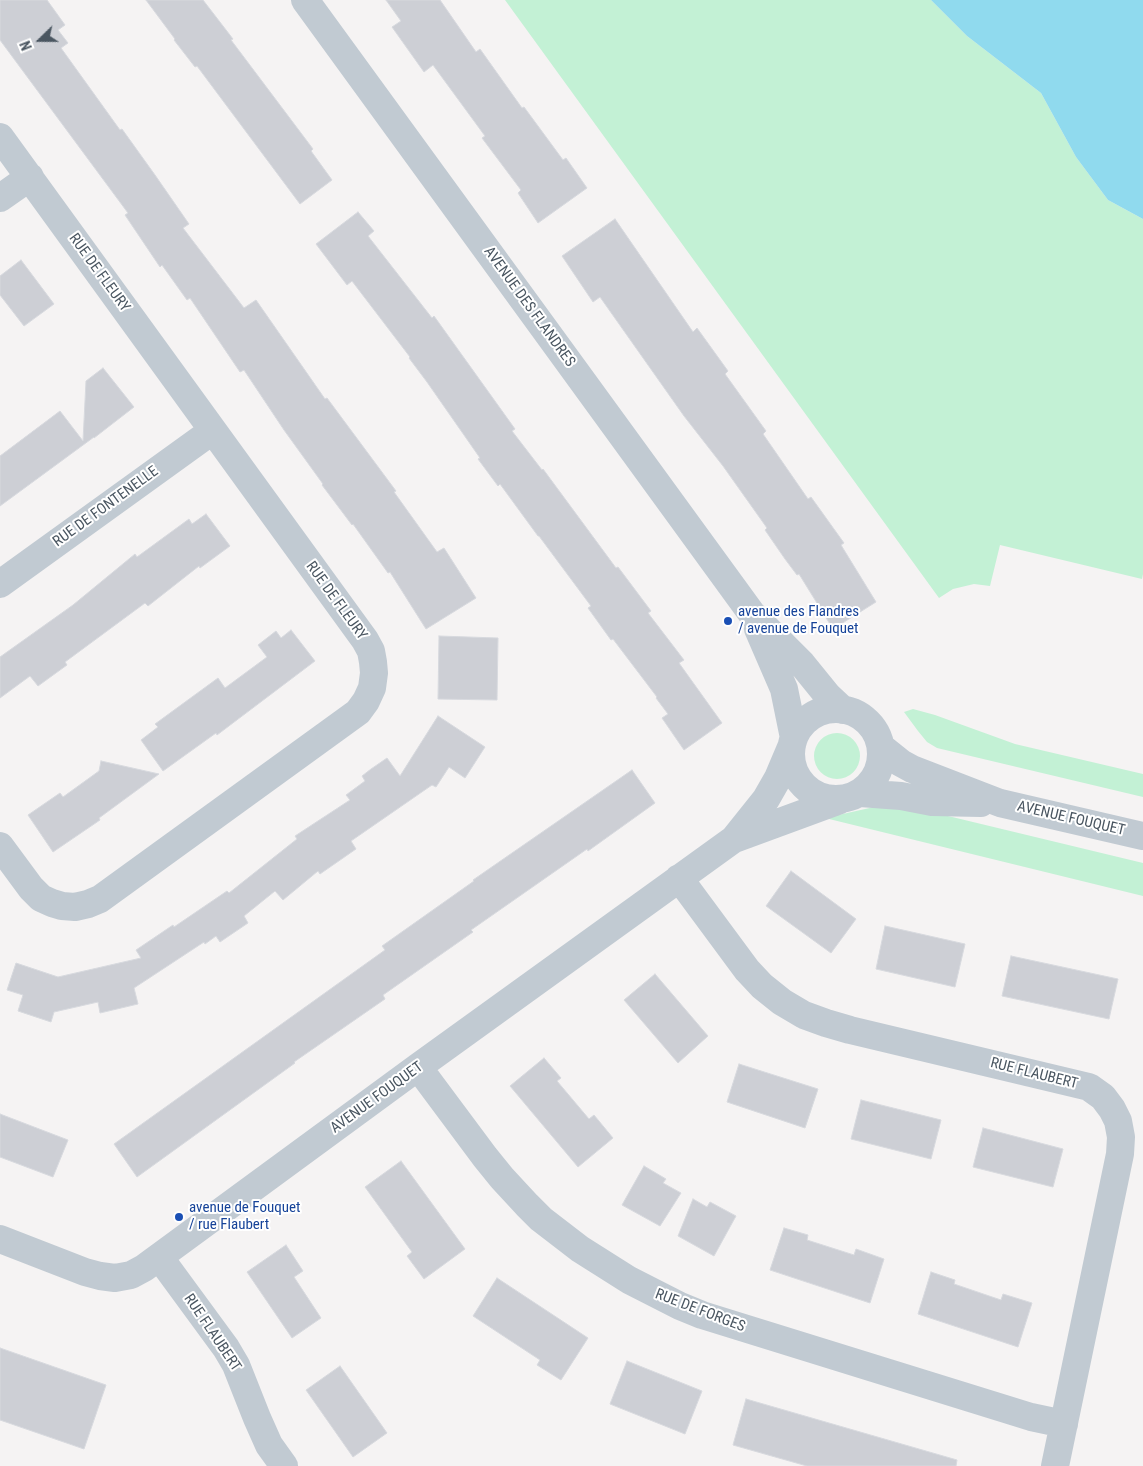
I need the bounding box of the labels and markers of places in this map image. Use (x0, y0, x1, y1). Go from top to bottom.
place label: avenue des Flandres / avenue de Fouquet (738, 603, 859, 638)
marker: avenue des Flandres / avenue de Fouquet (722, 615, 734, 627)
place label: avenue de Fouquet / rue Flaubert (189, 1199, 300, 1234)
marker: avenue de Fouquet / rue Flaubert (173, 1211, 185, 1223)

